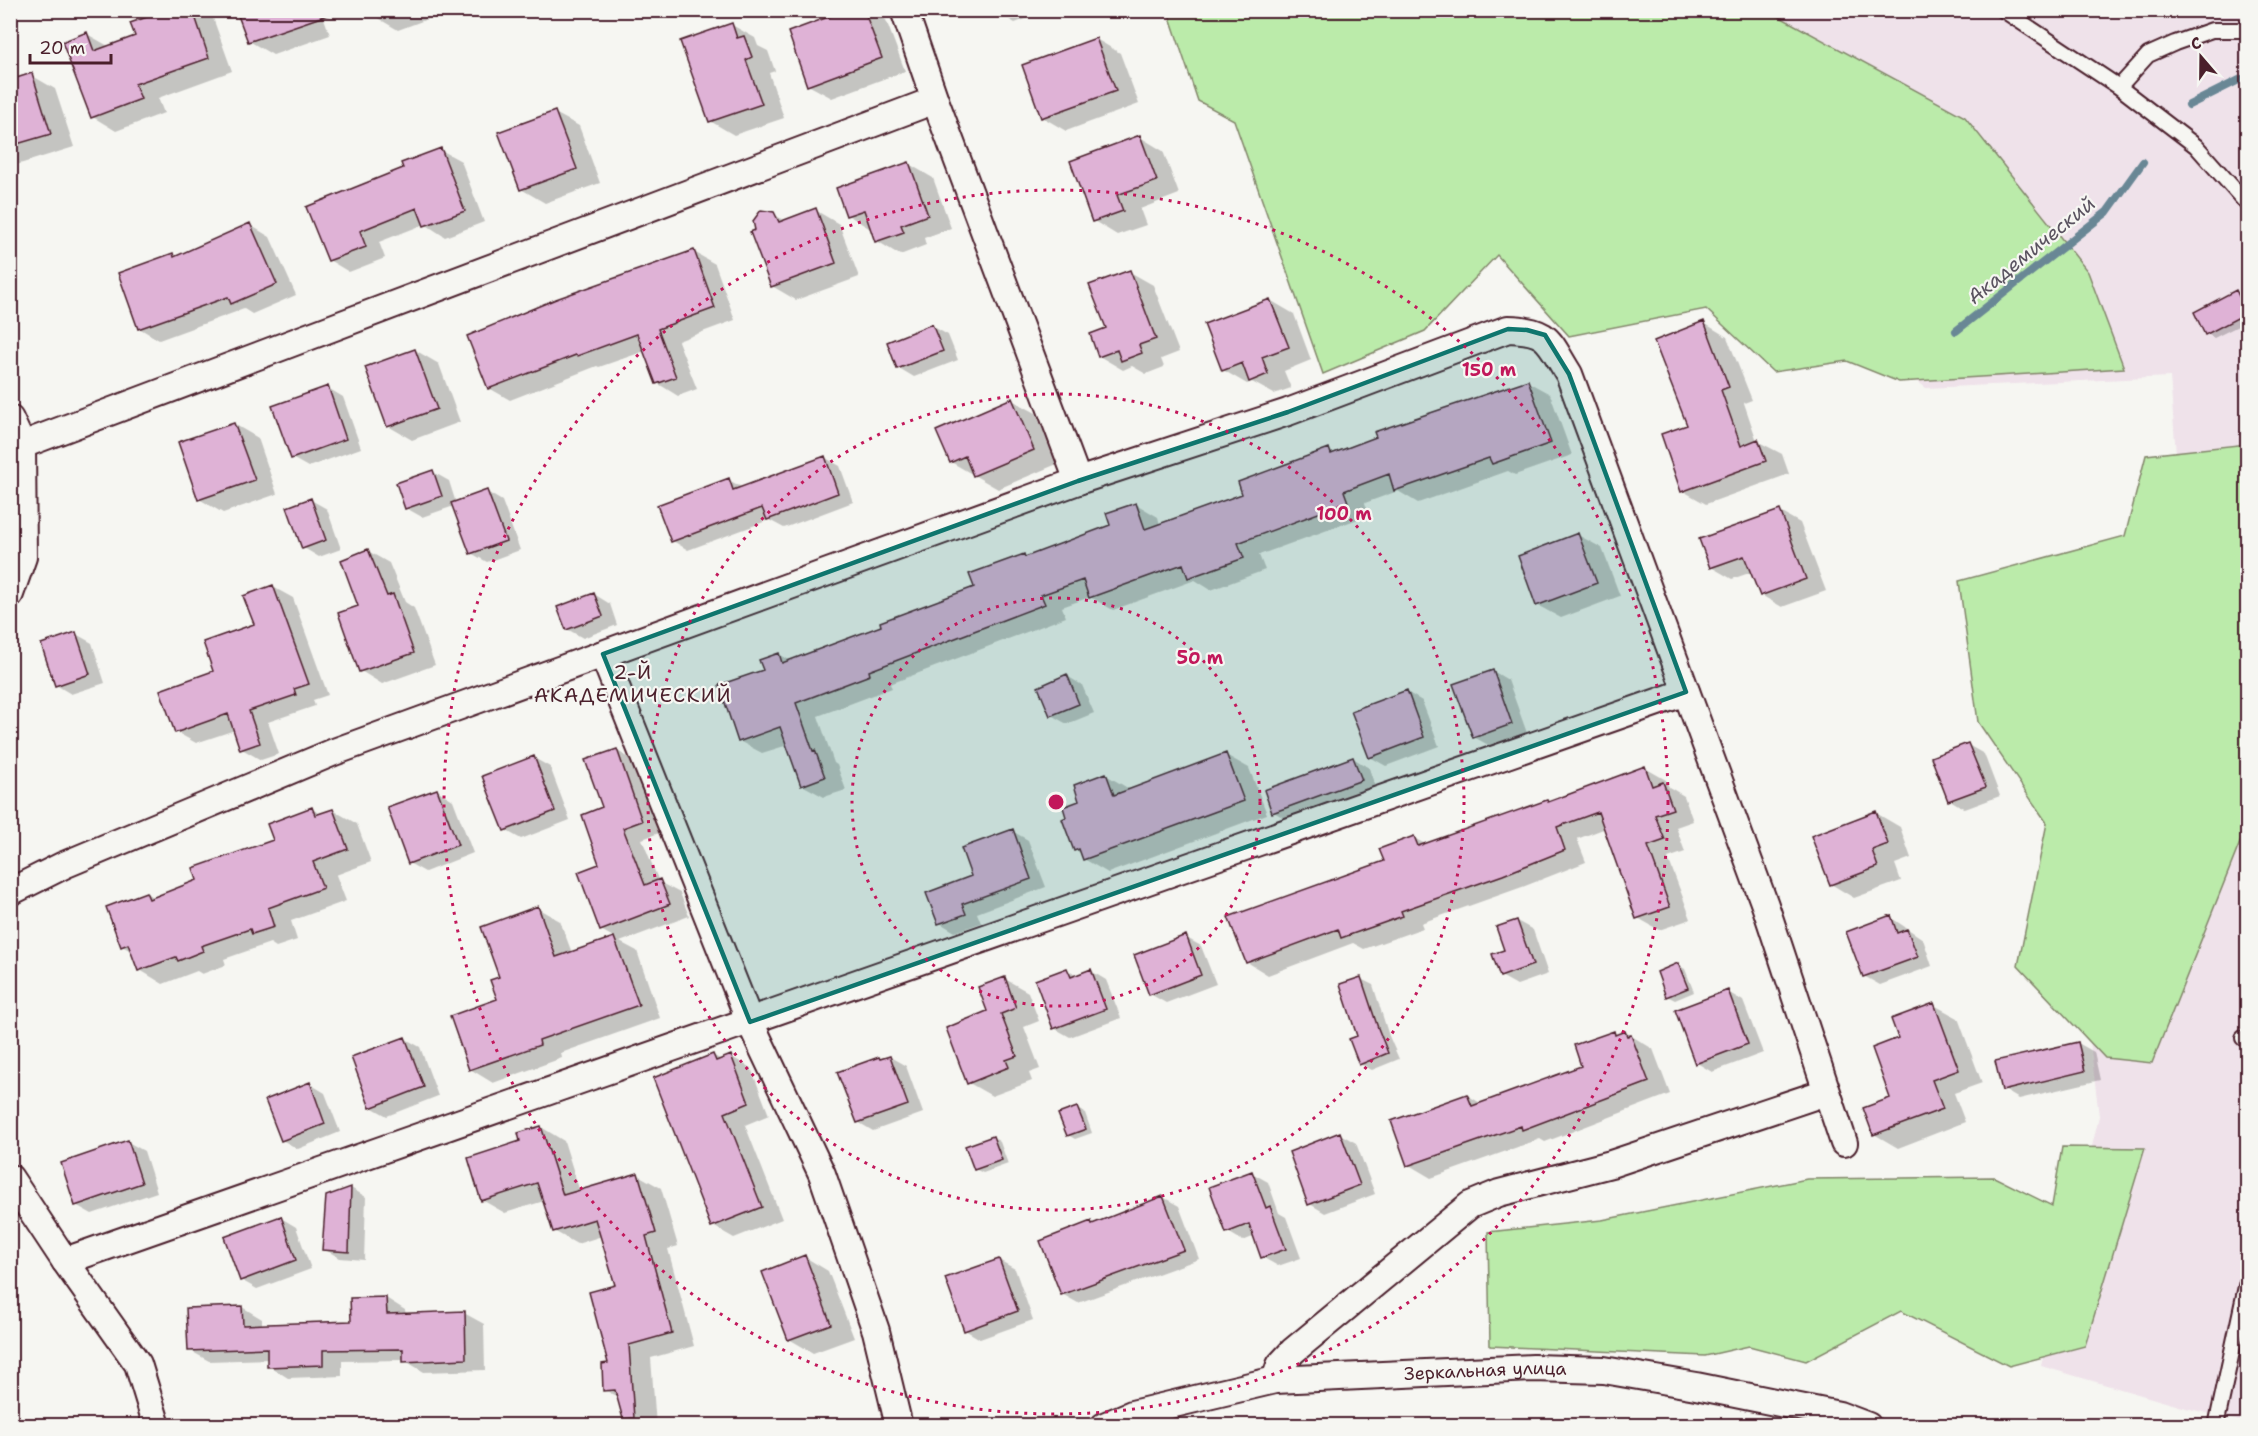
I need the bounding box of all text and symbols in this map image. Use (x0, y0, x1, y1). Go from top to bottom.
scale bar (30, 27, 111, 65)
north arrow (2171, 27, 2231, 87)
text: С (2188, 32, 2204, 55)
text: 20 m (39, 36, 85, 60)
water label: Академический (1962, 190, 2100, 310)
text: 150 m (1462, 358, 1517, 382)
text: 100 m (1316, 502, 1372, 526)
text: 50 m (1177, 646, 1224, 670)
district label: 2-Й АКАДЕМИЧЕСКИЙ (534, 659, 732, 708)
centre of rings (1046, 792, 1066, 812)
street label: Зеркальная улица (1403, 1356, 1567, 1386)

